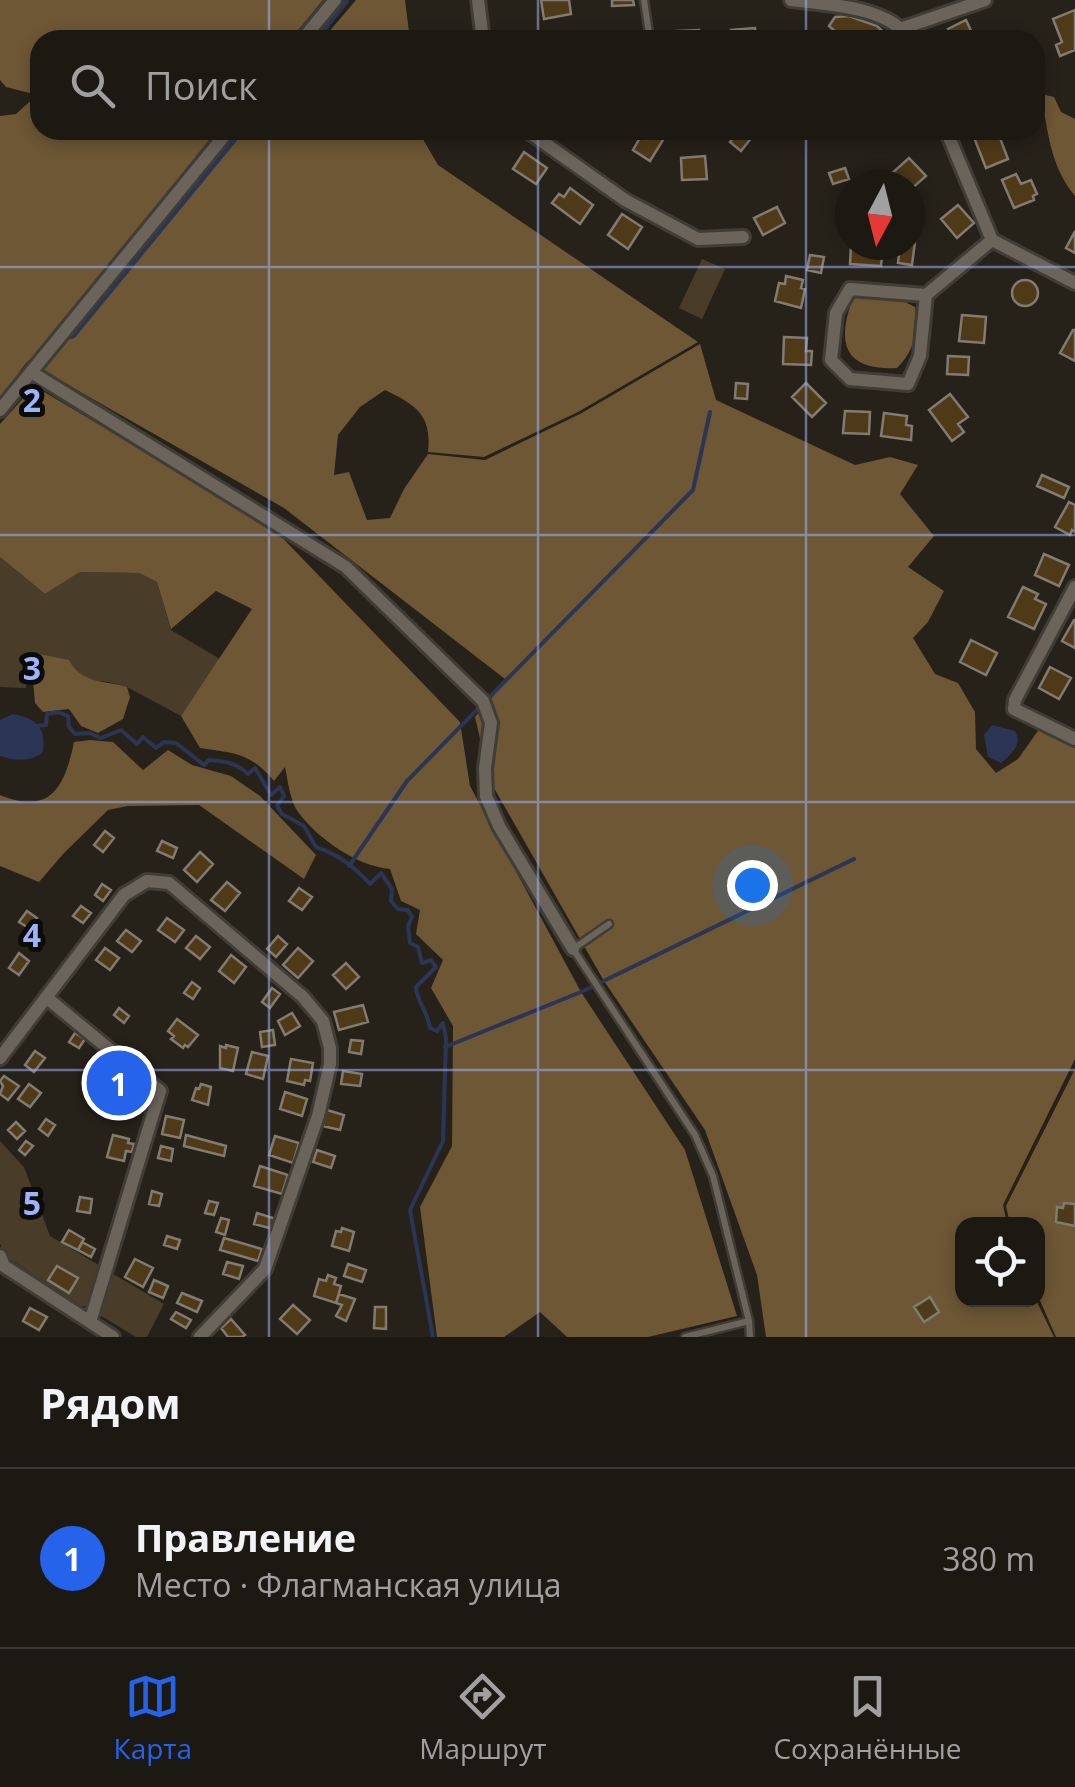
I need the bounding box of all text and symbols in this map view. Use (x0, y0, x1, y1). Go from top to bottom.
search box (30, 30, 1045, 140)
icon: search (65, 58, 120, 113)
text: Поиск (145, 59, 258, 111)
north arrow (835, 170, 925, 260)
text: 2 (23, 378, 41, 421)
text: 3 (23, 646, 41, 689)
your location (727, 860, 778, 911)
text: 4 (23, 913, 41, 956)
pin: 1 (86, 1046, 152, 1120)
text: 5 (23, 1181, 41, 1224)
map controls (955, 1217, 1045, 1307)
button: locate (955, 1217, 1045, 1307)
text: Рядом (40, 1374, 181, 1431)
text: Правление (135, 1511, 356, 1563)
text: 1 (63, 1537, 82, 1580)
text: 380 m (942, 1537, 1035, 1580)
text: Место · Флагманская улица (135, 1563, 561, 1606)
tab: Карта (114, 1669, 192, 1767)
tab: Маршрут (419, 1669, 546, 1767)
tab: Сохранённые (773, 1669, 961, 1767)

